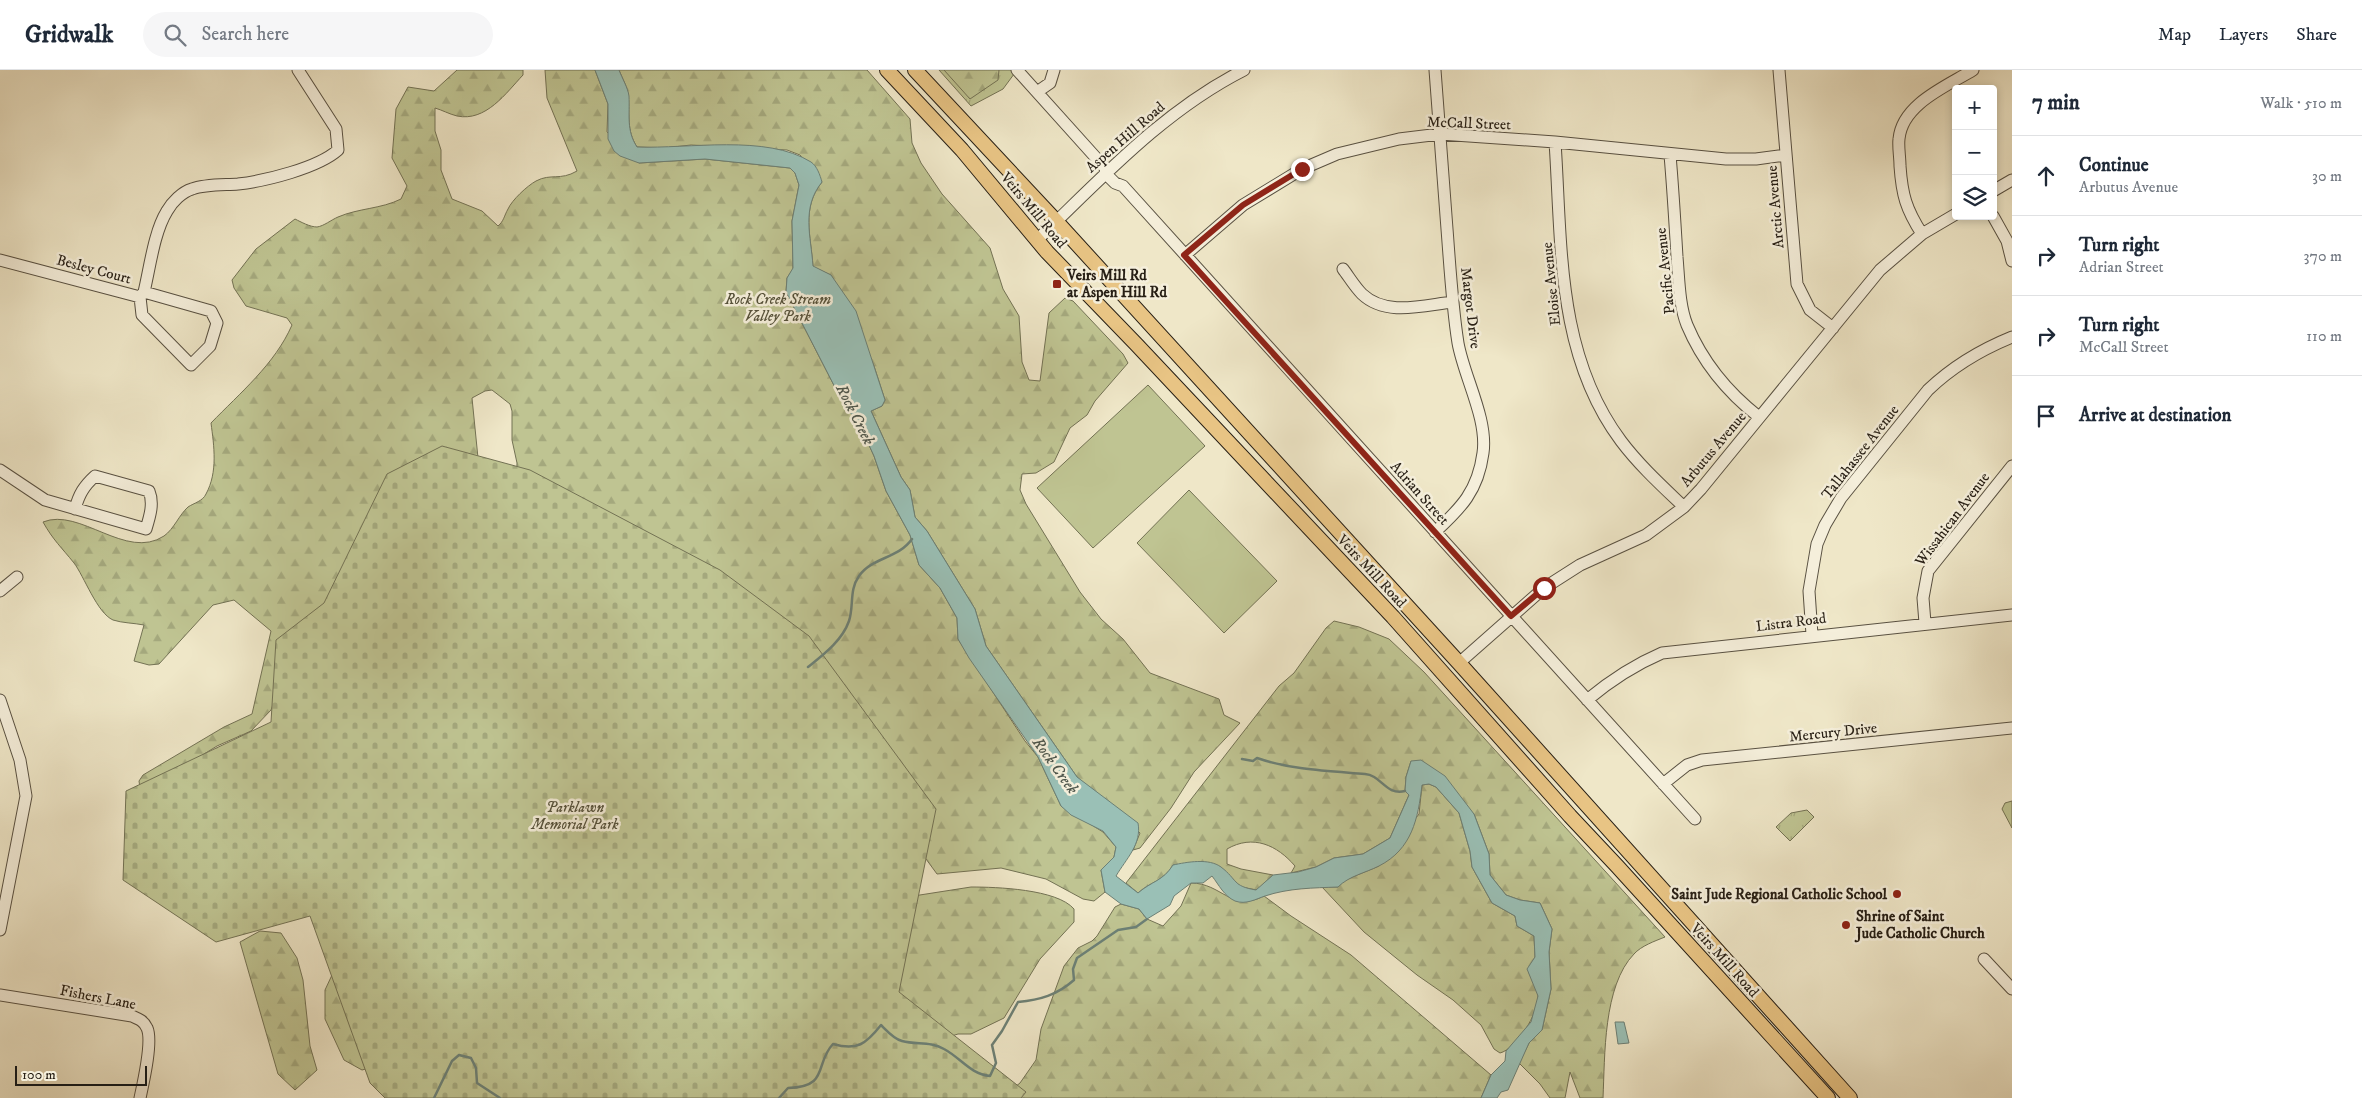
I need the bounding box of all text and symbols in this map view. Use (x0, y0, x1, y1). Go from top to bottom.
search box (143, 12, 493, 57)
text: Gridwalk (25, 20, 113, 50)
icon: search (161, 21, 189, 49)
text: Search here (201, 23, 289, 46)
text: Map (2158, 24, 2191, 46)
text: Layers (2219, 24, 2268, 46)
text: Share (2296, 24, 2337, 46)
map controls (1952, 85, 1997, 220)
button: + (1952, 85, 1997, 130)
text: 7 min (2032, 90, 2080, 116)
text: Walk · 510 m (2260, 93, 2342, 113)
street label: Aspen Hill Road (1082, 97, 1169, 177)
street label: McCall Street (1427, 113, 1511, 134)
button: − (1952, 130, 1997, 175)
text: Continue (2079, 154, 2149, 177)
route end (1291, 158, 1314, 181)
icon: ahead (2032, 162, 2060, 190)
street label: Arctic Avenue (1762, 165, 1789, 249)
text: 30 m (2312, 166, 2342, 186)
street label: Veirs Mill Road (996, 168, 1071, 253)
button: layers (1952, 175, 1997, 220)
text: Arbutus Avenue (2079, 177, 2178, 197)
street label: Pacific Avenue (1652, 227, 1679, 315)
text: Turn right (2079, 234, 2159, 257)
street label: Eloise Avenue (1538, 241, 1565, 327)
icon: right (2032, 242, 2060, 270)
text: 370 m (2304, 246, 2342, 266)
street label: Besley Court (54, 250, 134, 289)
text: Adrian Street (2079, 257, 2164, 277)
place label: Veirs Mill Rd at Aspen Hill Rd (1066, 266, 1167, 302)
street label: Margot Drive (1456, 266, 1485, 350)
marker: Veirs Mill Rd at Aspen Hill Rd (1051, 278, 1063, 290)
park label: Rock Creek Stream Valley Park (724, 290, 831, 326)
text: Turn right (2079, 314, 2159, 337)
icon: right (2032, 322, 2060, 350)
text: 110 m (2306, 326, 2342, 346)
text: McCall Street (2079, 337, 2169, 357)
water label: Rock Creek (831, 380, 879, 448)
street label: Tallahassee Avenue (1818, 401, 1903, 503)
icon: arrive (2032, 402, 2060, 430)
text: Arrive at destination (2079, 404, 2231, 427)
street label: Arbutus Avenue (1676, 408, 1751, 491)
street label: Adrian Street (1386, 457, 1453, 529)
street label: Wissahican Avenue (1910, 469, 1994, 571)
street label: Veirs Mill Road (1332, 530, 1411, 612)
route start (1533, 577, 1556, 600)
street label: Listra Road (1755, 609, 1828, 636)
street label: Mercury Drive (1788, 718, 1878, 747)
water label: Rock Creek (1027, 732, 1083, 798)
park label: Parklawn Memorial Park (530, 798, 619, 834)
place label: Saint Jude Regional Catholic School (1671, 885, 1887, 904)
marker: Saint Jude Regional Catholic School (1891, 888, 1903, 900)
place label: Shrine of Saint Jude Catholic Church (1854, 907, 1985, 943)
street label: Veirs Mill Road (1686, 919, 1763, 1002)
marker: Shrine of Saint Jude Catholic Church (1840, 919, 1852, 931)
street label: Fishers Lane (58, 981, 138, 1014)
scale bar (15, 1063, 148, 1086)
text: 100 m (22, 1066, 56, 1084)

